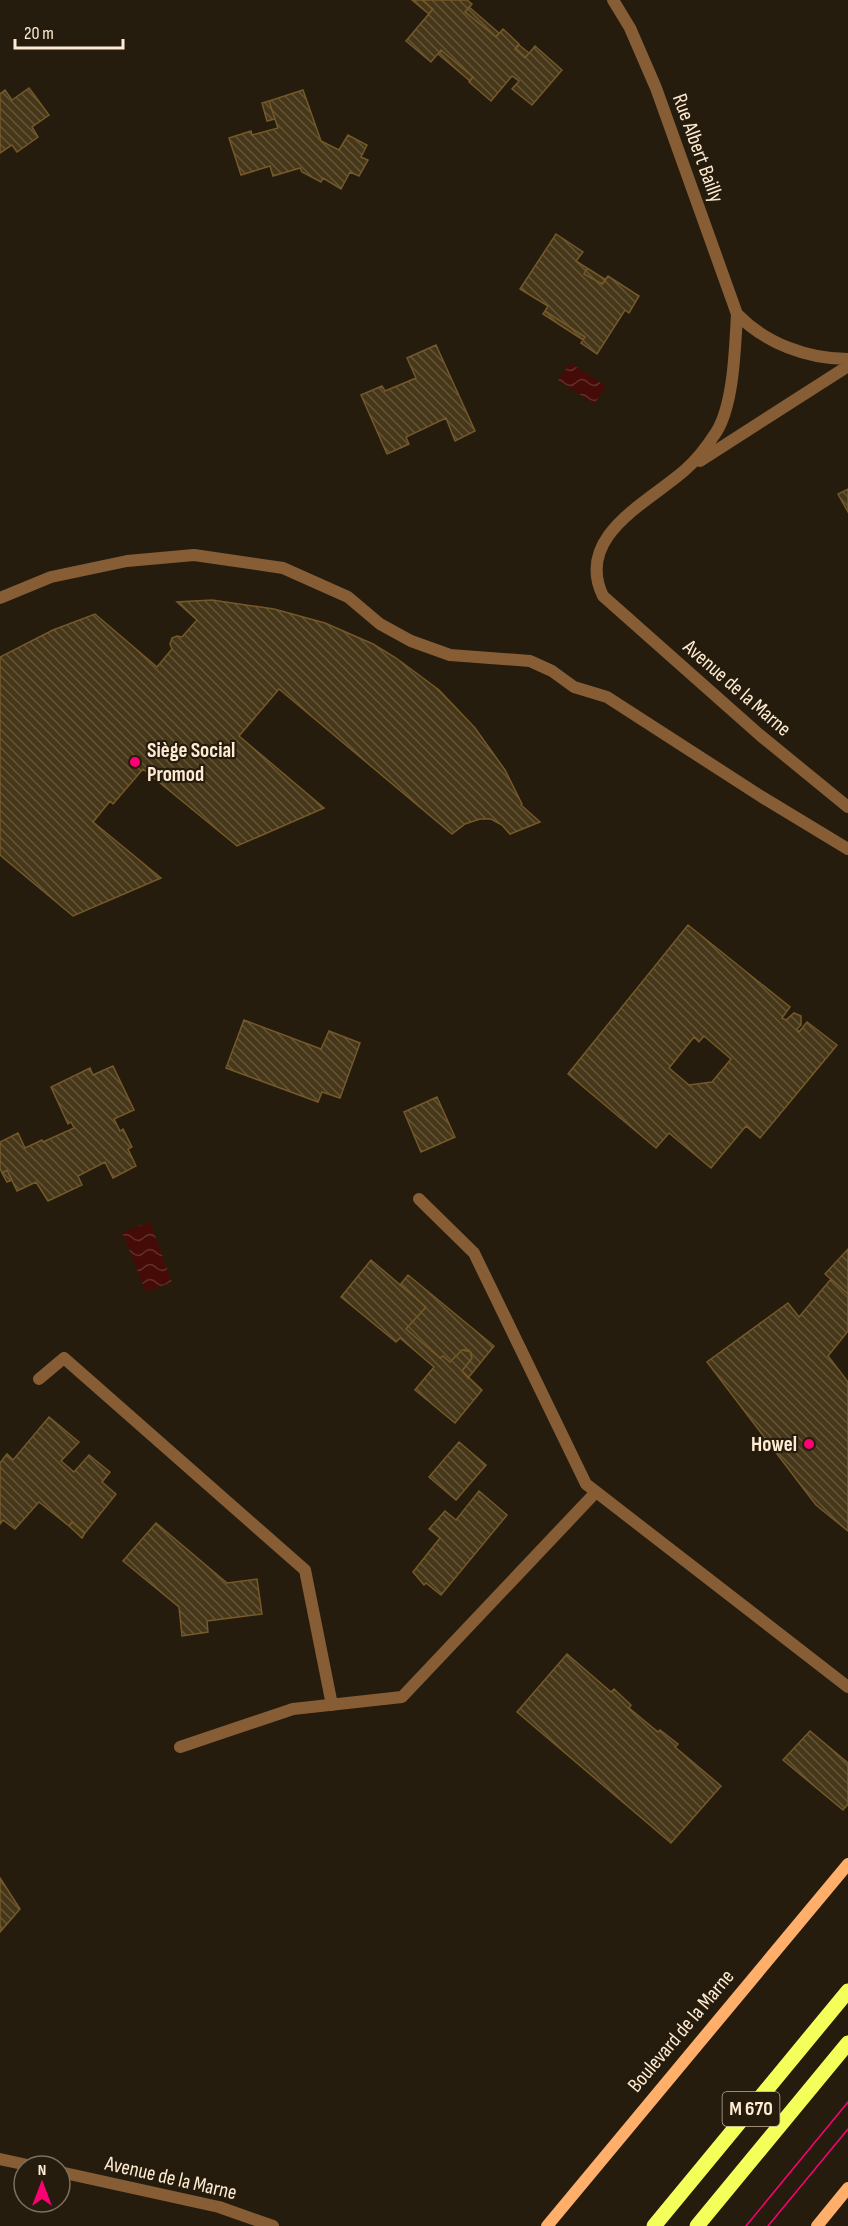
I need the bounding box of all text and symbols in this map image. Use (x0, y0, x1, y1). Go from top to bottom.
scale bar (15, 12, 123, 50)
text: 20 m (24, 23, 54, 44)
street label: Rue Albert Bailly (667, 90, 729, 206)
street label: Avenue de la Marne (677, 634, 796, 742)
place label: Siège Social Promod (147, 738, 235, 787)
marker: Siège Social Promod (128, 755, 142, 769)
place label: Howel (751, 1432, 797, 1457)
marker: Howel (802, 1437, 816, 1451)
street label: Boulevard de la Marne (622, 1965, 740, 2097)
road number: M 670 (722, 2092, 780, 2126)
street label: Avenue de la Marne (102, 2150, 239, 2205)
north arrow (12, 2154, 72, 2214)
text: N (38, 2161, 46, 2180)

